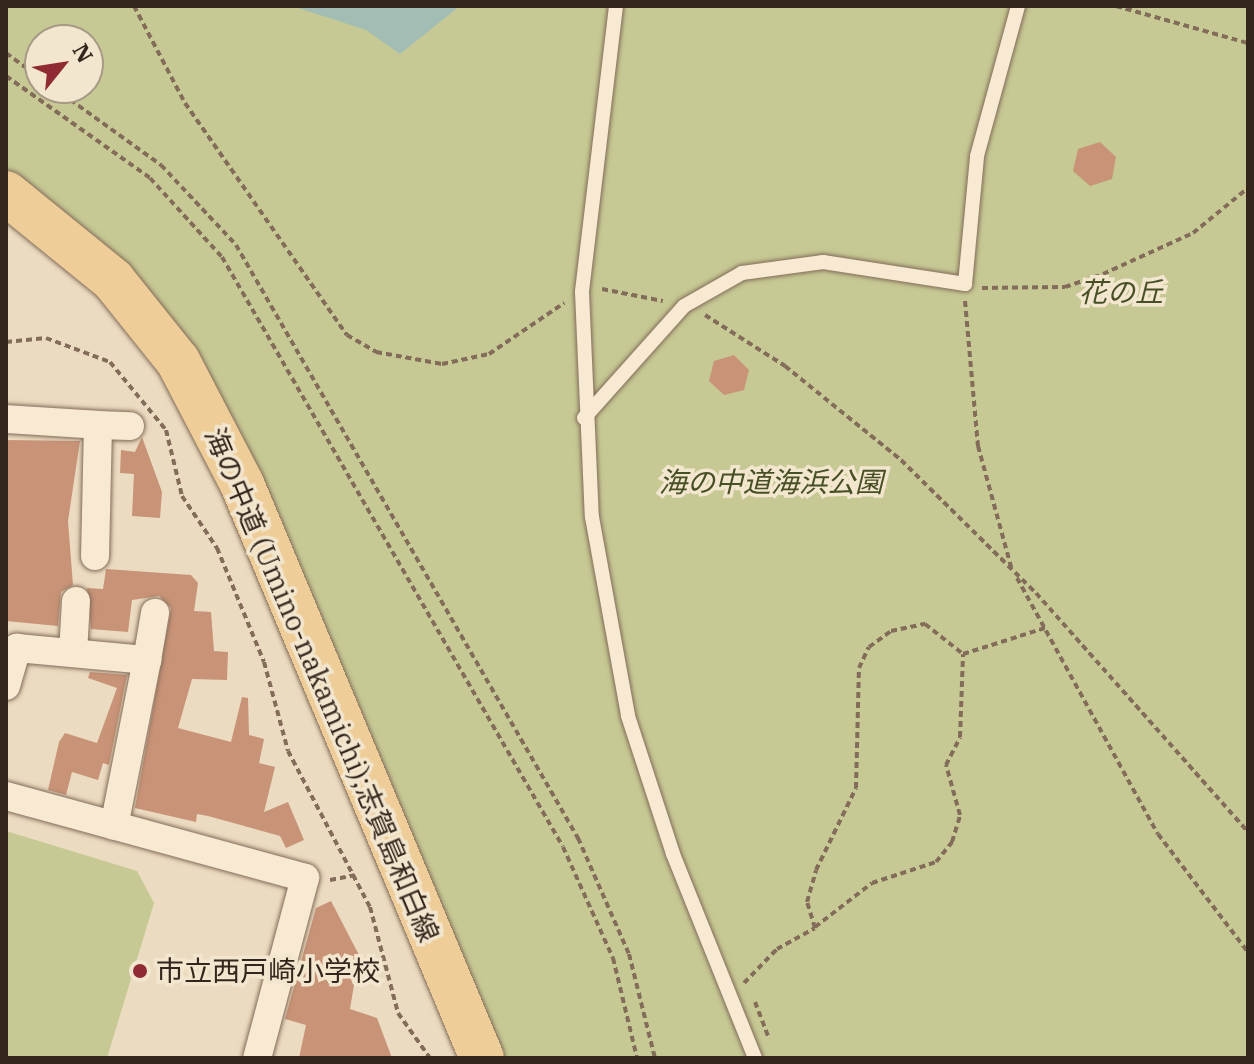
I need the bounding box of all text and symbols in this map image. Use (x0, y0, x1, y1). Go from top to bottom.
north arrow (24, 24, 104, 104)
text: N (67, 38, 100, 68)
park label: 花の丘 (1079, 275, 1163, 309)
street label: 海の中道 (Umino-nakamichi);志賀島和白線 (198, 423, 446, 947)
park label: 海の中道海浜公園 (659, 465, 883, 499)
place label: 市立西戸崎小学校 (156, 954, 380, 988)
marker: 市立西戸崎小学校 (131, 962, 149, 980)

